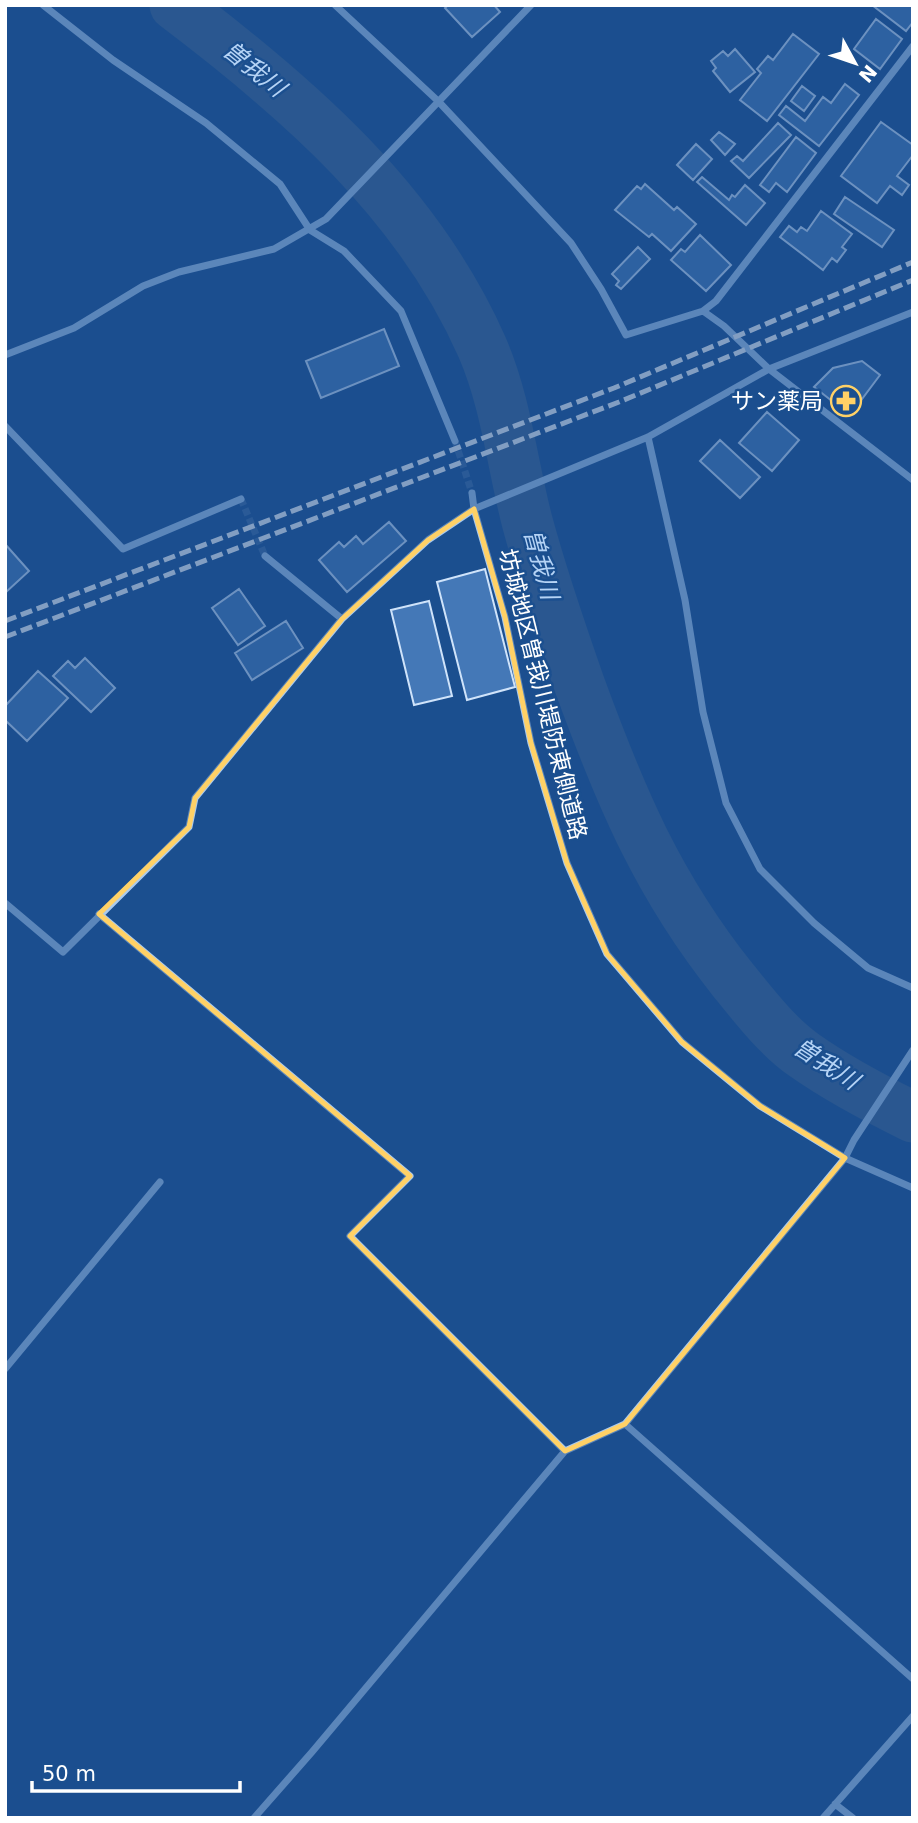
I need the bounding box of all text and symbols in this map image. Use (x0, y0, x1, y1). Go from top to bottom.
north arrow (820, 28, 890, 98)
water label: 曽我川 (217, 35, 293, 104)
text: N (854, 61, 882, 87)
pharmacy icon: サン薬局 (829, 384, 863, 418)
place label: サン薬局 (731, 388, 823, 414)
water label: 曽我川 (518, 526, 565, 605)
street label: 坊城地区曽我川堤防東側道路 (494, 546, 592, 842)
water label: 曽我川 (788, 1033, 866, 1097)
scale bar (32, 1750, 240, 1794)
text: 50 m (42, 1762, 96, 1786)

